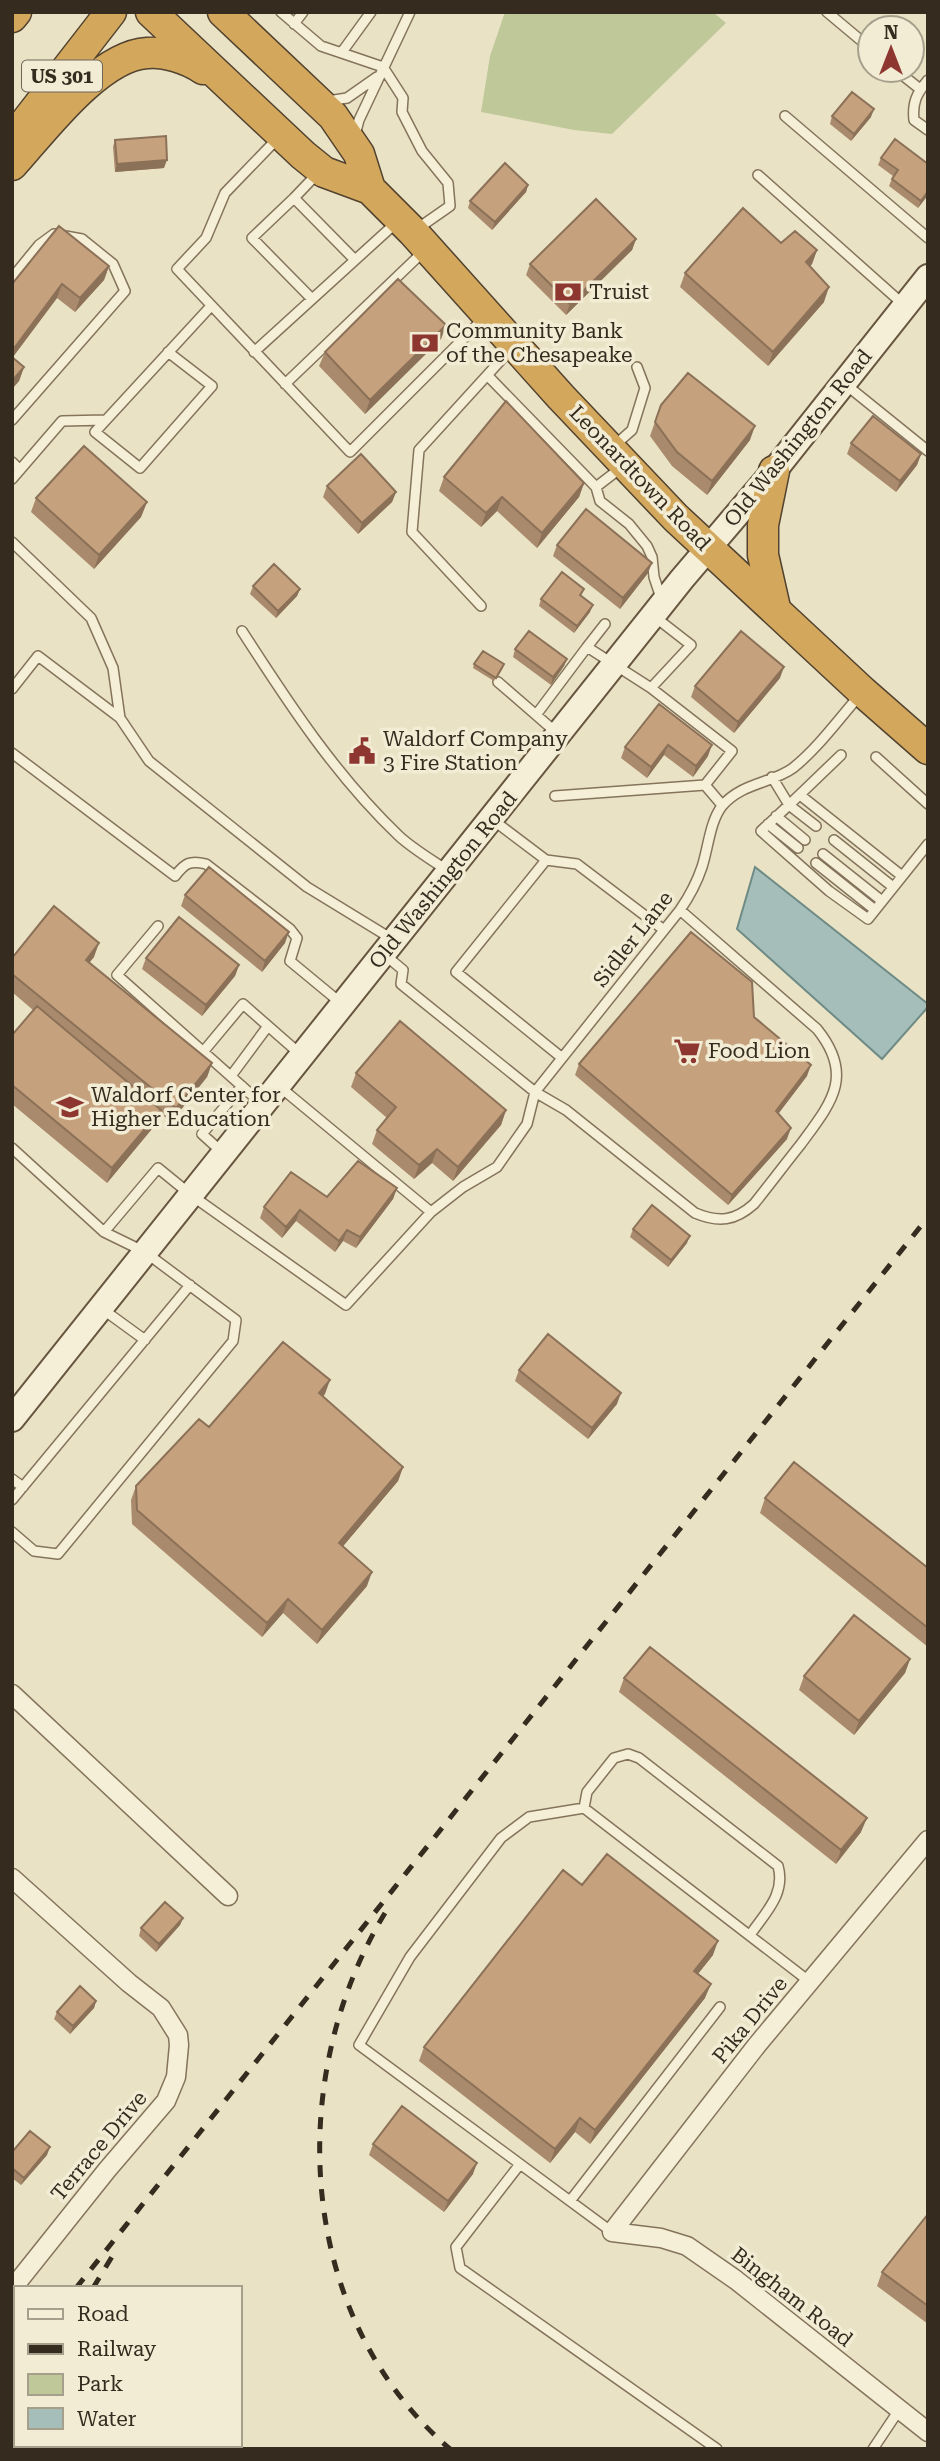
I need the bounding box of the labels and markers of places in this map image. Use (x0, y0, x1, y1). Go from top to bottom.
bank icon: Truist (553, 277, 583, 307)
place label: Truist (589, 280, 649, 304)
place label: Community Bank of the Chesapeake (446, 319, 633, 367)
bank icon: Community Bank of the Chesapeake (410, 328, 440, 358)
place label: Waldorf Company 3 Fire Station (383, 727, 568, 775)
public building icon: Waldorf Company 3 Fire Station (347, 736, 377, 766)
supermarket icon: Food Lion (672, 1036, 702, 1066)
place label: Food Lion (708, 1039, 811, 1063)
place label: Waldorf Center for Higher Education (91, 1083, 281, 1131)
school or university icon: Waldorf Center for Higher Education (55, 1092, 85, 1122)

